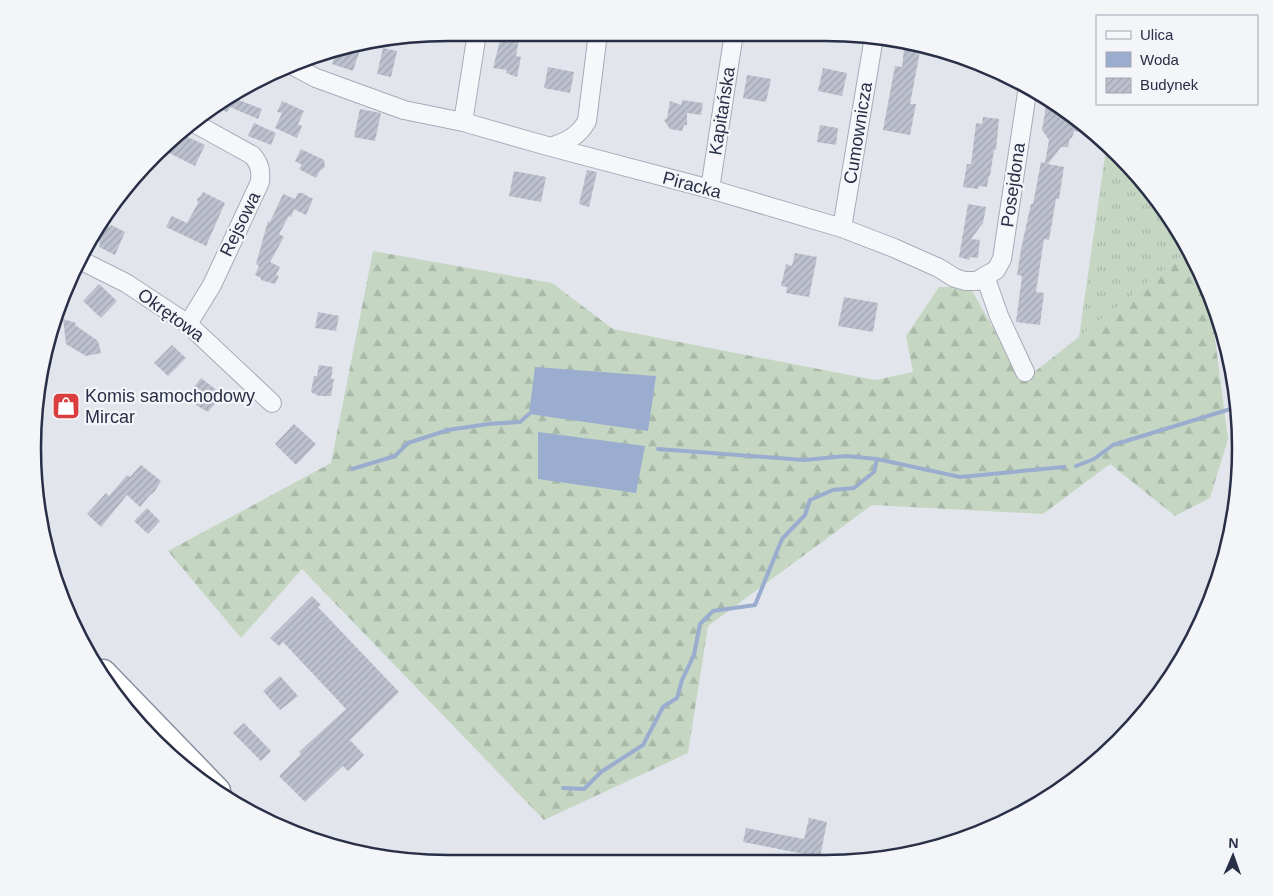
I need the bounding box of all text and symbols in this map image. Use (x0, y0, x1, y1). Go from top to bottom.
legend (1096, 15, 1258, 105)
text: Ulica (1140, 26, 1174, 43)
text: Woda (1140, 51, 1180, 68)
street label: Kapitańska (705, 64, 739, 157)
text: Budynek (1140, 76, 1199, 93)
street label: Cumownicza (840, 80, 876, 185)
street label: Posejdona (997, 141, 1029, 229)
street label: Piracka (660, 168, 725, 203)
street label: Rejsowa (216, 188, 265, 259)
street label: Okrętowa (134, 284, 209, 346)
place label: Komis samochodowy Mircar (85, 386, 255, 427)
shop icon: Komis samochodowy Mircar (51, 391, 81, 421)
north arrow (1208, 831, 1258, 881)
text: N (1228, 835, 1239, 851)

